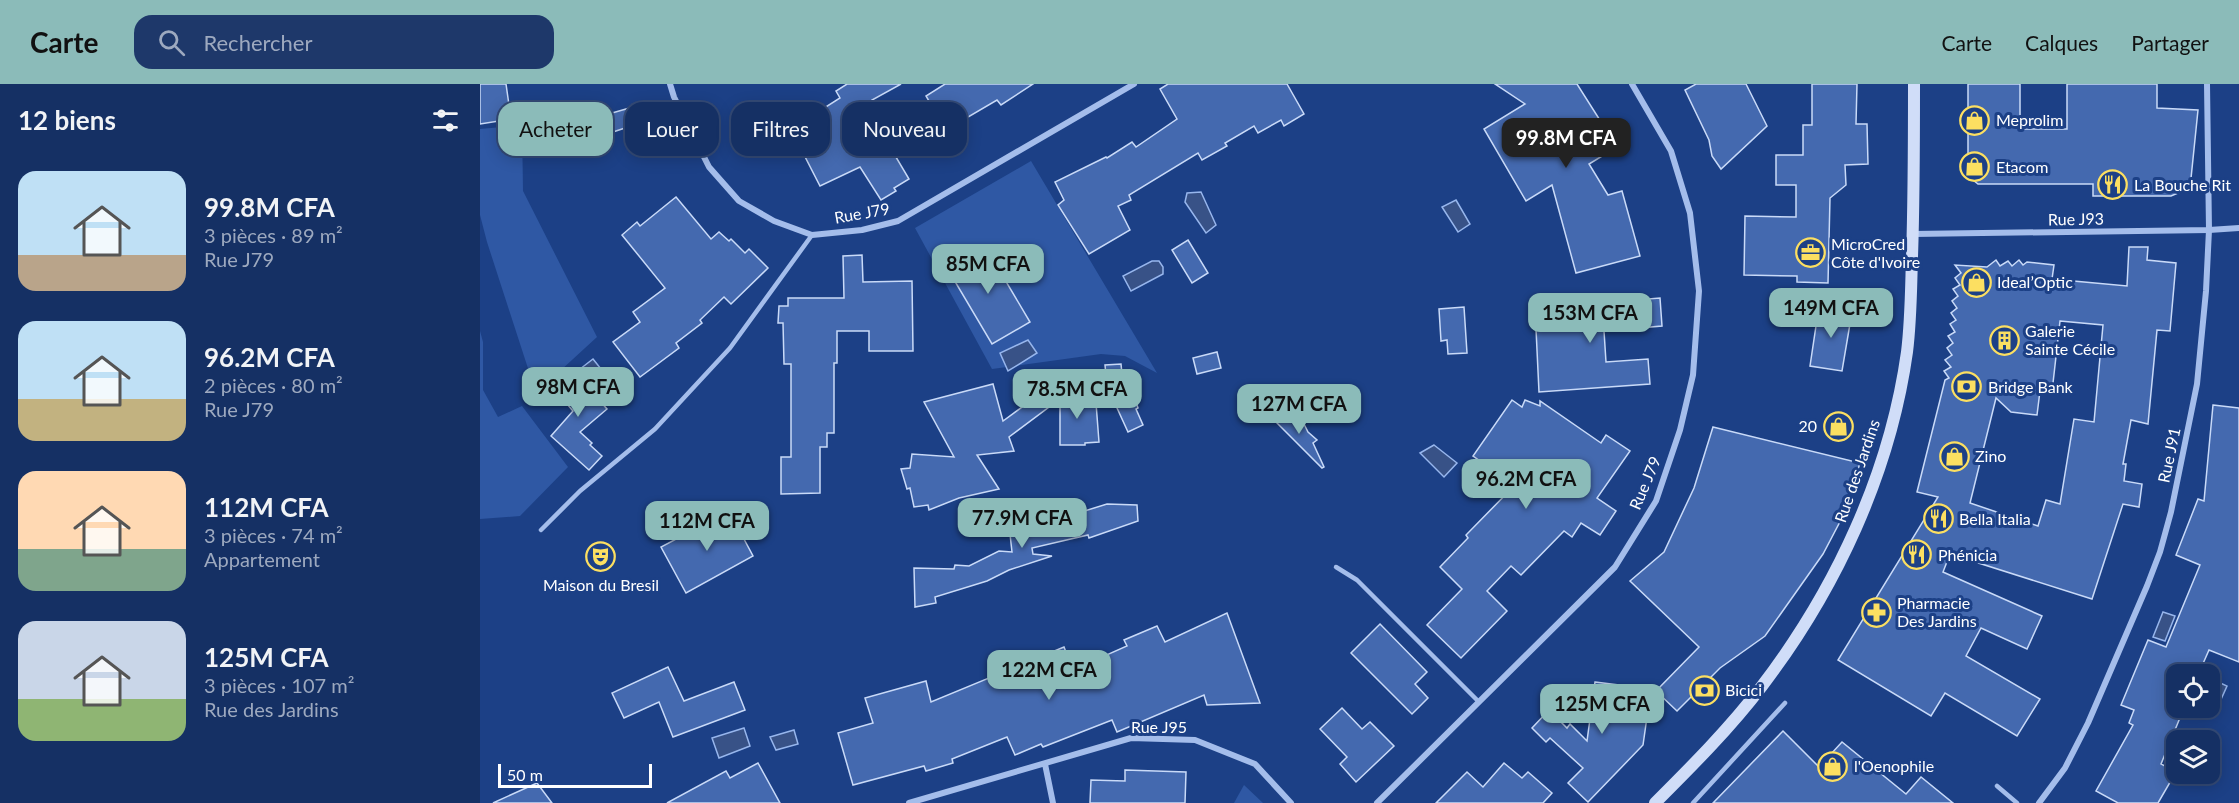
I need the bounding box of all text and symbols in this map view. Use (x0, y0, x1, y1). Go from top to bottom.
search box (134, 15, 554, 69)
text: Carte (30, 25, 98, 59)
icon: search (155, 26, 188, 59)
text: Rechercher (203, 29, 312, 56)
text: Carte (1941, 30, 1992, 55)
text: Calques (2025, 30, 2098, 55)
text: Partager (2131, 30, 2209, 55)
chip: Acheter (498, 102, 613, 156)
chip: Louer (625, 102, 719, 156)
chip: Filtres (731, 102, 830, 156)
chip: Nouveau (842, 102, 967, 156)
text: 12 biens (18, 104, 116, 136)
icon: filters (429, 104, 462, 137)
shop icon: Meprolim (1959, 104, 1991, 136)
place label: Meprolim (1996, 110, 2063, 129)
pin: 99.8M CFA (1497, 118, 1635, 169)
text: 99.8M CFA (1516, 125, 1616, 149)
shop icon: Etacom (1959, 151, 1991, 183)
place label: Etacom (1996, 157, 2048, 176)
restaurant icon: La Bouche Rit (2097, 169, 2129, 201)
place label: La Bouche Rit (2134, 175, 2231, 194)
text: 99.8M CFA (204, 191, 335, 223)
icon: home (66, 195, 138, 267)
street label: Rue J79 (833, 198, 891, 227)
street label: Rue J93 (2048, 209, 2104, 228)
text: 3 pièces · 89 m² (204, 223, 343, 247)
place label: MicroCred Côte d'Ivoire (1831, 234, 1920, 271)
office icon: MicroCred Côte d'Ivoire (1794, 237, 1826, 269)
pin: 85M CFA (933, 244, 1043, 295)
text: Rue J79 (204, 247, 274, 271)
text: 85M CFA (946, 251, 1030, 275)
shop icon: Ideal’Optic (1960, 266, 1992, 298)
place label: Ideal’Optic (1997, 272, 2073, 291)
pin: 149M CFA (1769, 288, 1893, 339)
pin: 153M CFA (1528, 293, 1652, 344)
text: 149M CFA (1783, 295, 1879, 319)
text: 153M CFA (1542, 300, 1638, 324)
place label: Galerie Sainte Cécile (2025, 321, 2115, 358)
building icon: Galerie Sainte Cécile (1988, 324, 2020, 356)
text: 96.2M CFA (204, 341, 335, 373)
icon: home (66, 345, 138, 417)
pin: 98M CFA (523, 367, 633, 418)
pin: 78.5M CFA (1008, 369, 1146, 420)
bank icon: Bridge Bank (1951, 371, 1983, 403)
text: 2 pièces · 80 m² (204, 373, 343, 397)
text: 98M CFA (536, 374, 620, 398)
text: 78.5M CFA (1027, 376, 1127, 400)
place label: Bridge Bank (1988, 377, 2074, 396)
pin: 127M CFA (1237, 384, 1361, 435)
text: 127M CFA (1251, 391, 1347, 415)
text: Rue J79 (204, 397, 274, 421)
shop icon: 20 (1822, 410, 1854, 442)
place label: 20 (1798, 416, 1817, 435)
street label: Rue des Jardins (1830, 417, 1883, 525)
street label: Rue J91 (2153, 426, 2184, 484)
shop icon: Zino (1938, 440, 1970, 472)
place label: Zino (1975, 446, 2006, 465)
street label: Rue J79 (1625, 453, 1664, 512)
pin: 96.2M CFA (1457, 459, 1595, 510)
text: 96.2M CFA (1476, 466, 1576, 490)
text: 112M CFA (204, 491, 329, 523)
icon: home (66, 495, 138, 567)
pin: 77.9M CFA (953, 498, 1091, 549)
pin: 112M CFA (645, 501, 769, 552)
restaurant icon: Bella Italia (1922, 503, 1954, 535)
text: 77.9M CFA (972, 505, 1072, 529)
text: 112M CFA (659, 508, 755, 532)
place label: Bella Italia (1959, 509, 2031, 528)
text: 3 pièces · 74 m² (204, 523, 343, 547)
restaurant icon: Phénicia (1901, 539, 1933, 571)
theatre icon: Maison du Bresil (585, 541, 617, 573)
place label: Phénicia (1938, 545, 1997, 564)
text: Appartement (204, 547, 320, 571)
place label: Maison du Bresil (543, 575, 659, 594)
place label: Pharmacie Des Jardins (1897, 593, 1977, 630)
pharmacy icon: Pharmacie Des Jardins (1860, 596, 1892, 628)
text: 125M CFA (204, 641, 329, 673)
icon: home (66, 645, 138, 717)
pin: 122M CFA (987, 650, 1111, 701)
text: 122M CFA (1001, 657, 1097, 681)
map controls (2166, 664, 2220, 784)
button: locate (2166, 664, 2220, 718)
text: 3 pièces · 107 m² (204, 673, 354, 697)
bank icon: Bicici (1688, 674, 1720, 706)
place label: Bicici (1725, 680, 1762, 699)
pin: 125M CFA (1540, 684, 1664, 735)
text: 125M CFA (1554, 691, 1650, 715)
text: Rue des Jardins (204, 697, 339, 721)
street label: Rue J95 (1131, 717, 1187, 736)
button: layers (2166, 730, 2220, 784)
shop icon: l'Oenophile (1817, 750, 1849, 782)
place label: l'Oenophile (1854, 756, 1934, 775)
scale bar (498, 761, 652, 788)
text: 50 m (507, 765, 543, 784)

